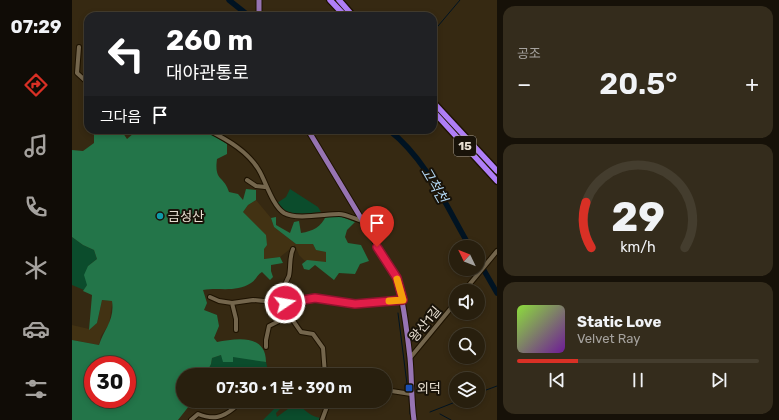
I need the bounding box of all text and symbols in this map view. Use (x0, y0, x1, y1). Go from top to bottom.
text: 07:29 (10, 16, 62, 38)
text: 260 m (166, 24, 253, 57)
icon: left (100, 28, 152, 80)
text: 공조 (517, 46, 541, 61)
text: 대야관통로 (166, 62, 249, 84)
text: 20.5° (599, 66, 677, 102)
icon: directions (22, 71, 50, 99)
text: − (517, 71, 531, 98)
text: + (745, 71, 759, 98)
icon: arrive (149, 104, 171, 126)
text: 그다음 (100, 108, 141, 126)
icon: music (22, 132, 50, 160)
road number: 15 (454, 136, 476, 156)
water label: 고척천 (417, 164, 452, 207)
text: 29 (611, 192, 665, 241)
icon: phone (22, 193, 50, 221)
pin (360, 206, 394, 247)
place label: 금성산 (168, 209, 204, 224)
marker: 금성산 (155, 211, 165, 221)
icon: arrive (366, 212, 388, 234)
text: km/h (620, 239, 656, 256)
north arrow (449, 240, 485, 276)
map controls (449, 240, 485, 408)
icon: climate (22, 254, 50, 282)
position arrow (264, 282, 306, 324)
button: sound (449, 284, 485, 320)
street label: 왕산1길 (406, 303, 444, 345)
text: Static Love (577, 313, 661, 331)
icon: car (22, 315, 50, 343)
button: search (449, 328, 485, 364)
text: Velvet Ray (577, 331, 640, 346)
speed limit sign: 30 (84, 356, 136, 408)
icon: previous (546, 369, 568, 391)
icon: pause (627, 369, 649, 391)
icon: next (708, 369, 730, 391)
button: layers (449, 372, 485, 408)
icon: filters (22, 375, 50, 403)
text: 07:30 · 1 분 · 390 m (216, 379, 352, 397)
place label: 외덕 (417, 381, 441, 396)
marker: 외덕 (404, 383, 414, 393)

